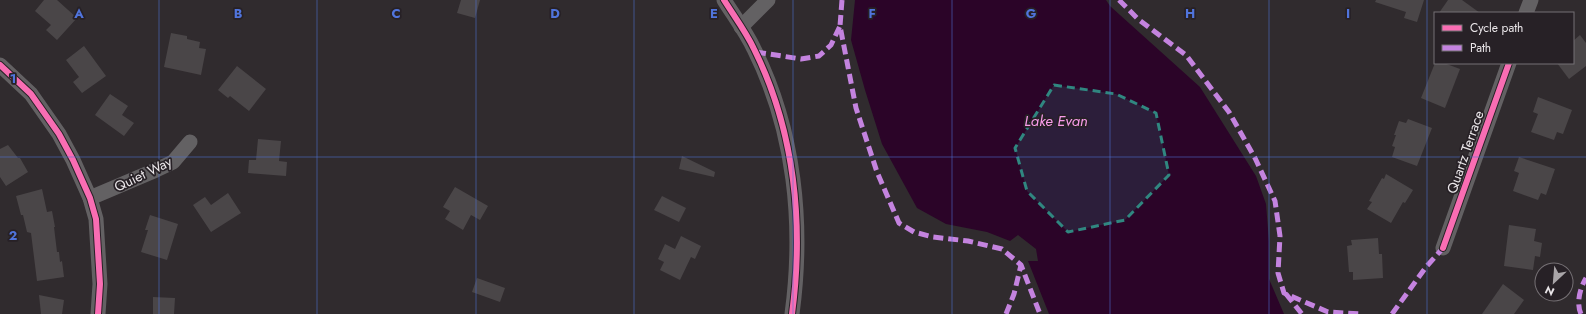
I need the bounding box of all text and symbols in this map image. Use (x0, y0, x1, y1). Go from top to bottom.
text: A (73, 4, 84, 23)
text: B (234, 4, 243, 23)
text: C (391, 4, 401, 23)
text: D (550, 4, 560, 23)
text: E (710, 4, 718, 23)
text: F (868, 4, 876, 23)
text: G (1026, 4, 1037, 23)
text: H (1185, 4, 1195, 23)
text: I (1346, 4, 1350, 23)
legend (1434, 12, 1574, 64)
text: Cycle path (1470, 19, 1523, 37)
text: Path (1470, 39, 1491, 57)
text: 1 (10, 69, 16, 88)
street label: Quartz Terrace (1441, 108, 1489, 196)
water label: Lake Evan (1024, 110, 1088, 132)
street label: Quiet Way (111, 151, 176, 197)
text: 2 (9, 226, 17, 245)
north arrow (1534, 262, 1574, 302)
text: N (1542, 282, 1557, 300)

